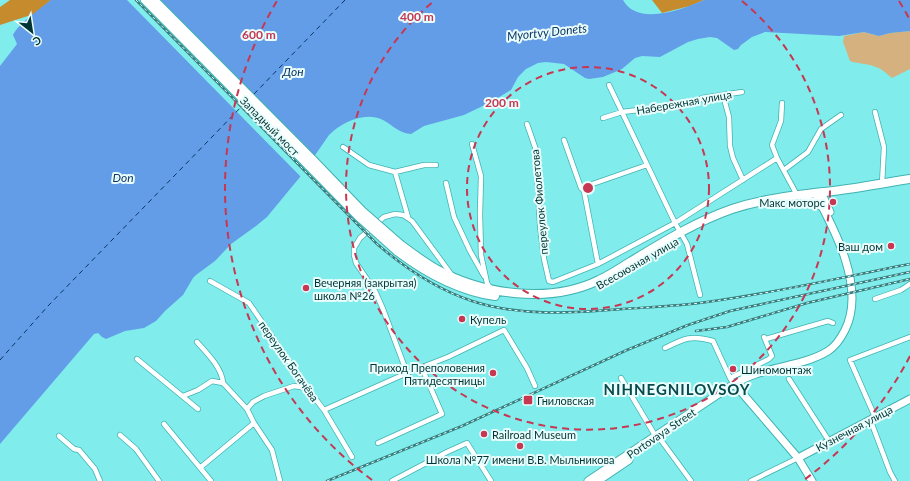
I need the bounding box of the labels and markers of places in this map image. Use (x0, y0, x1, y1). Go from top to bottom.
centre of rings (581, 181, 595, 195)
place label: Макс моторс (759, 196, 825, 209)
marker: Макс моторс (828, 197, 838, 207)
place label: Ваш дом (838, 240, 883, 253)
marker: Ваш дом (886, 241, 896, 251)
place label: Вечерняя (закрытая) школа №26 (314, 276, 417, 302)
marker: Вечерняя (закрытая) школа №26 (301, 283, 311, 293)
place label: Купель (470, 313, 506, 326)
marker: Купель (457, 314, 467, 324)
place label: Приход Преполовения Пятидесятницы (369, 361, 485, 387)
place label: Шиномонтаж (741, 363, 812, 376)
marker: Шиномонтаж (728, 364, 738, 374)
marker: Приход Преполовения Пятидесятницы (488, 368, 498, 378)
marker: Гниловская (522, 394, 534, 406)
place label: Гниловская (537, 394, 594, 407)
place label: Railroad Museum (492, 428, 576, 441)
marker: Railroad Museum (479, 429, 489, 439)
marker: Школа №77 имени В.В. Мыльникова (515, 441, 525, 451)
place label: Школа №77 имени В.В. Мыльникова (426, 453, 614, 466)

